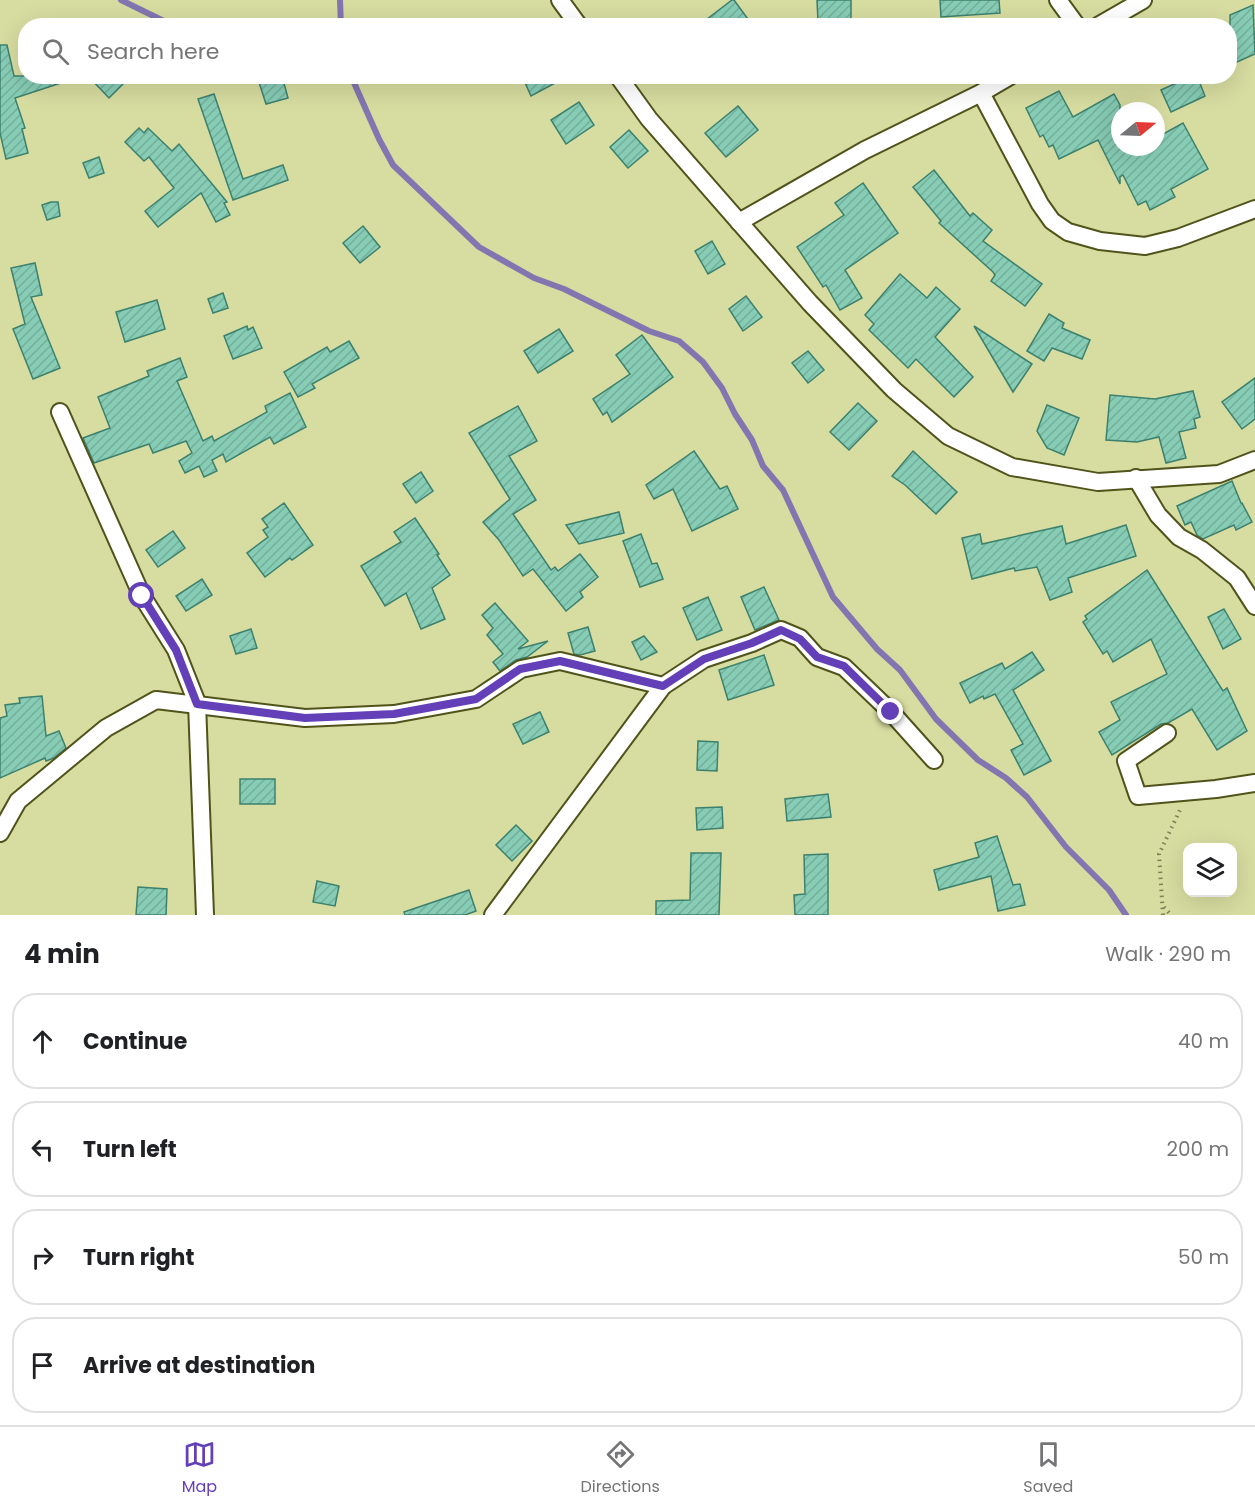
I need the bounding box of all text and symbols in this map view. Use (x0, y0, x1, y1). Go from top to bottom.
search box (18, 18, 1237, 84)
icon: search (39, 35, 72, 68)
text: Search here (87, 36, 220, 67)
north arrow (1111, 102, 1165, 156)
route start (128, 582, 154, 608)
route end (877, 698, 903, 724)
map controls (1183, 843, 1237, 897)
button: layers (1183, 843, 1237, 897)
text: 4 min (24, 936, 100, 972)
text: Walk · 290 m (1105, 940, 1231, 968)
icon: ahead (26, 1025, 59, 1058)
text: Continue (83, 1026, 187, 1057)
text: 40 m (1178, 1027, 1229, 1055)
icon: left (26, 1133, 59, 1166)
text: Turn left (83, 1134, 177, 1165)
text: 200 m (1166, 1135, 1229, 1163)
icon: right (26, 1241, 59, 1274)
text: Turn right (83, 1242, 194, 1273)
text: 50 m (1178, 1243, 1229, 1271)
icon: arrive (26, 1349, 59, 1382)
text: Arrive at destination (83, 1350, 315, 1381)
tab: Map (182, 1438, 217, 1499)
tab: Directions (581, 1438, 660, 1499)
tab: Saved (1023, 1438, 1073, 1499)

